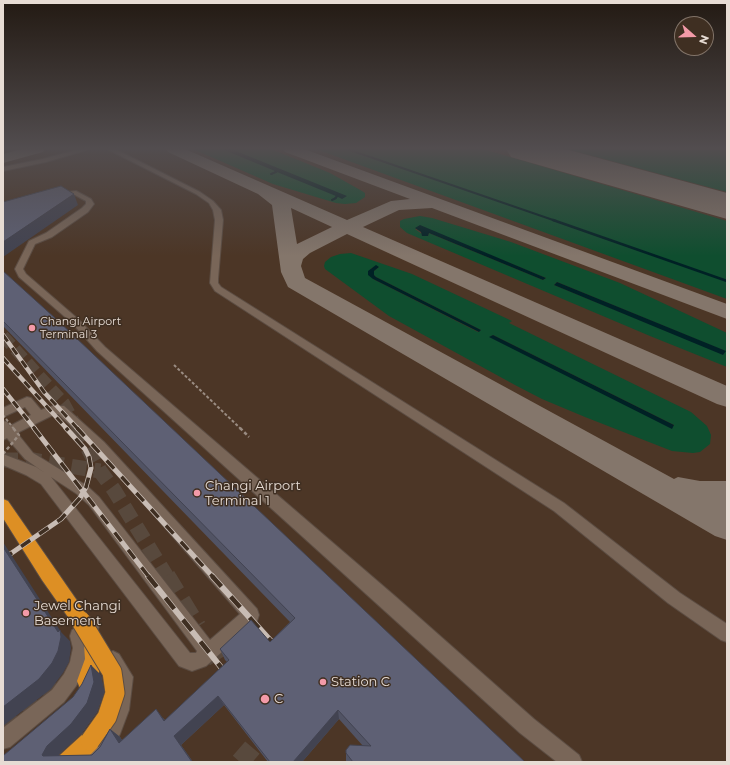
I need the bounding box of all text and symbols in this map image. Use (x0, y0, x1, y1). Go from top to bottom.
north arrow (674, 16, 714, 56)
text: N (696, 33, 712, 46)
place label: Changi Airport Terminal 3 (40, 315, 121, 341)
marker: Changi Airport Terminal 3 (27, 323, 37, 333)
place label: Changi Airport Terminal 1 (205, 478, 301, 509)
marker: Changi Airport Terminal 1 (192, 488, 202, 498)
place label: Jewel Changi Basement (34, 598, 121, 629)
marker: Jewel Changi Basement (21, 608, 31, 618)
place label: Station C (331, 674, 390, 690)
marker: Station C (318, 677, 328, 687)
place label: C (274, 691, 283, 707)
marker: C (259, 693, 271, 705)

